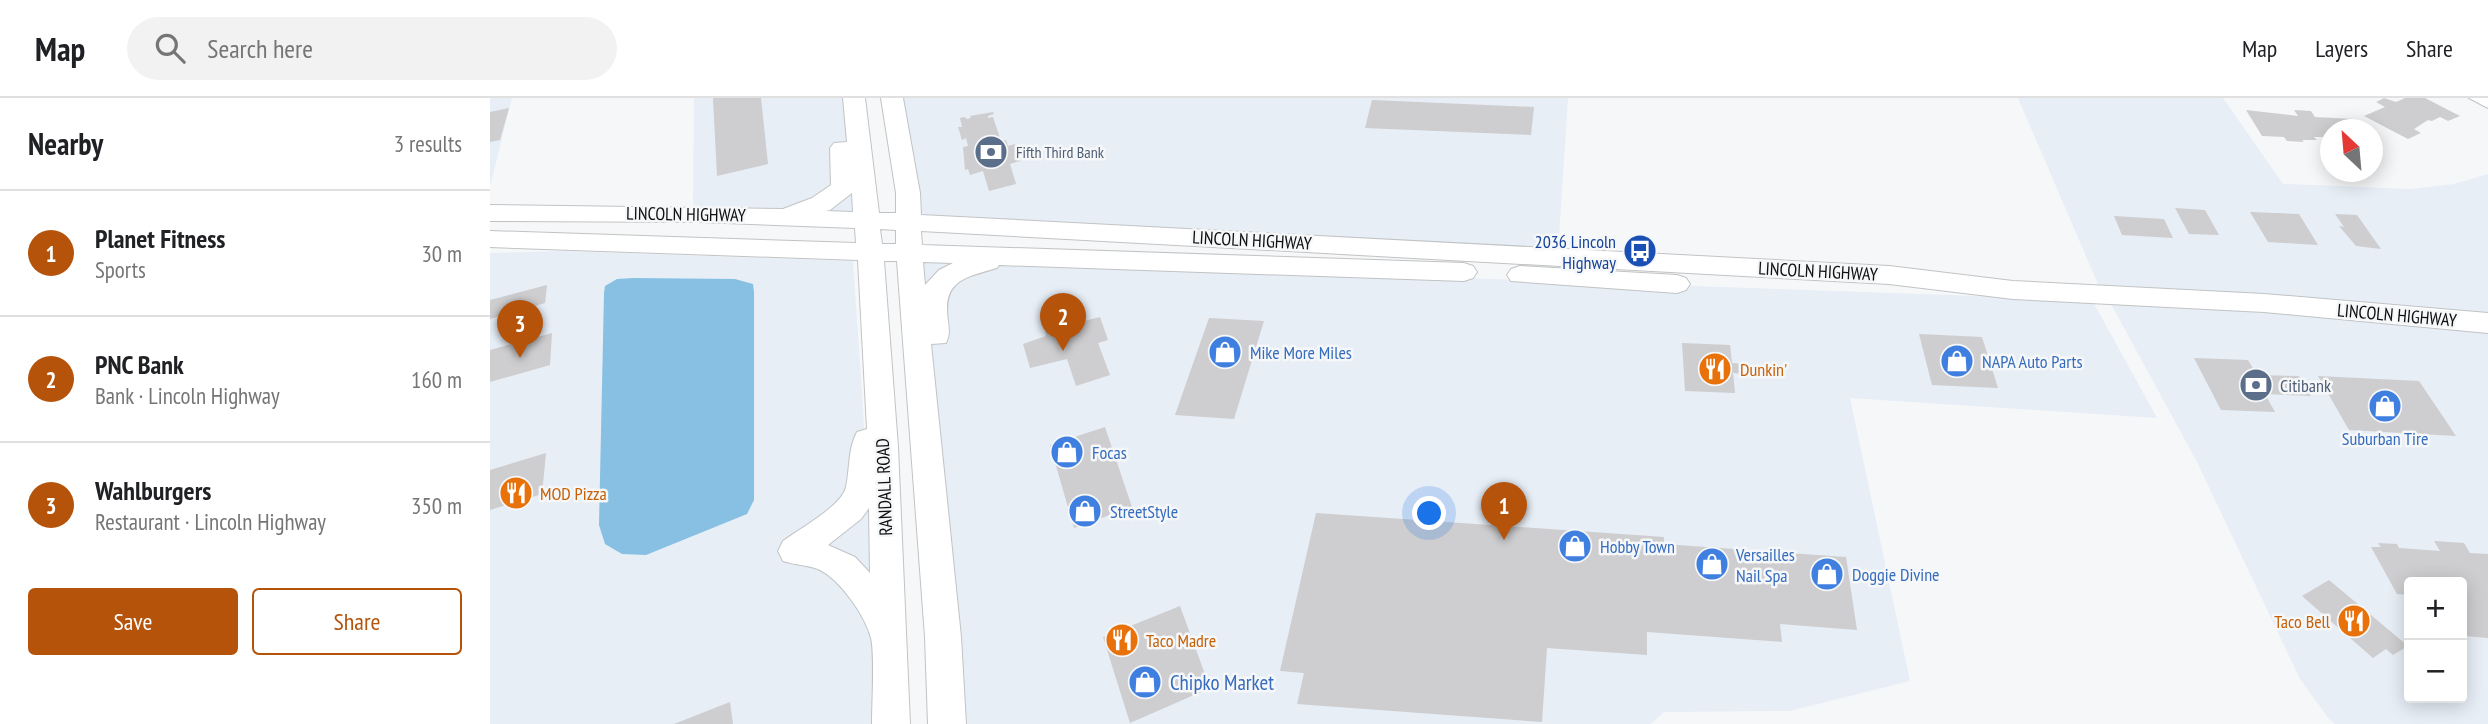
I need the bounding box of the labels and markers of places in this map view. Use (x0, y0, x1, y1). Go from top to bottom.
bank icon: Fifth Third Bank (972, 133, 1010, 171)
place label: Fifth Third Bank (1016, 142, 1105, 162)
place label: 2036 Lincoln Highway (1535, 230, 1616, 274)
bus stop icon: 2036 Lincoln Highway (1621, 232, 1659, 270)
pin: 2 (1040, 293, 1086, 351)
pin: 3 (497, 300, 543, 358)
shop icon: Mike More Miles (1206, 333, 1244, 371)
place label: Mike More Miles (1250, 341, 1352, 364)
shop icon: NAPA Auto Parts (1938, 342, 1976, 380)
restaurant icon: Dunkin' (1696, 350, 1734, 388)
place label: NAPA Auto Parts (1982, 350, 2083, 373)
place label: Dunkin' (1740, 358, 1787, 381)
bank icon: Citibank (2237, 366, 2275, 404)
place label: Citibank (2280, 374, 2331, 397)
shop icon: Suburban Tire (2366, 387, 2404, 425)
place label: Suburban Tire (2342, 427, 2428, 450)
shop icon: Focas (1048, 433, 1086, 471)
place label: Focas (1092, 441, 1127, 464)
restaurant icon: MOD Pizza (497, 474, 535, 512)
place label: MOD Pizza (540, 482, 607, 505)
pin: 1 (1481, 482, 1527, 540)
shop icon: StreetStyle (1066, 492, 1104, 530)
place label: StreetStyle (1110, 500, 1178, 523)
shop icon: Hobby Town (1556, 527, 1594, 565)
place label: Hobby Town (1600, 535, 1675, 558)
place label: Versailles Nail Spa (1735, 543, 1795, 587)
shop icon: Versailles Nail Spa (1693, 545, 1731, 583)
shop icon: Doggie Divine (1808, 555, 1846, 593)
place label: Doggie Divine (1852, 563, 1940, 586)
restaurant icon: Taco Bell (2335, 602, 2373, 640)
place label: Taco Bell (2274, 610, 2331, 633)
restaurant icon: Taco Madre (1103, 621, 1141, 659)
place label: Taco Madre (1146, 629, 1216, 652)
shop icon: Chipko Market (1126, 663, 1164, 701)
place label: Chipko Market (1170, 669, 1274, 696)

